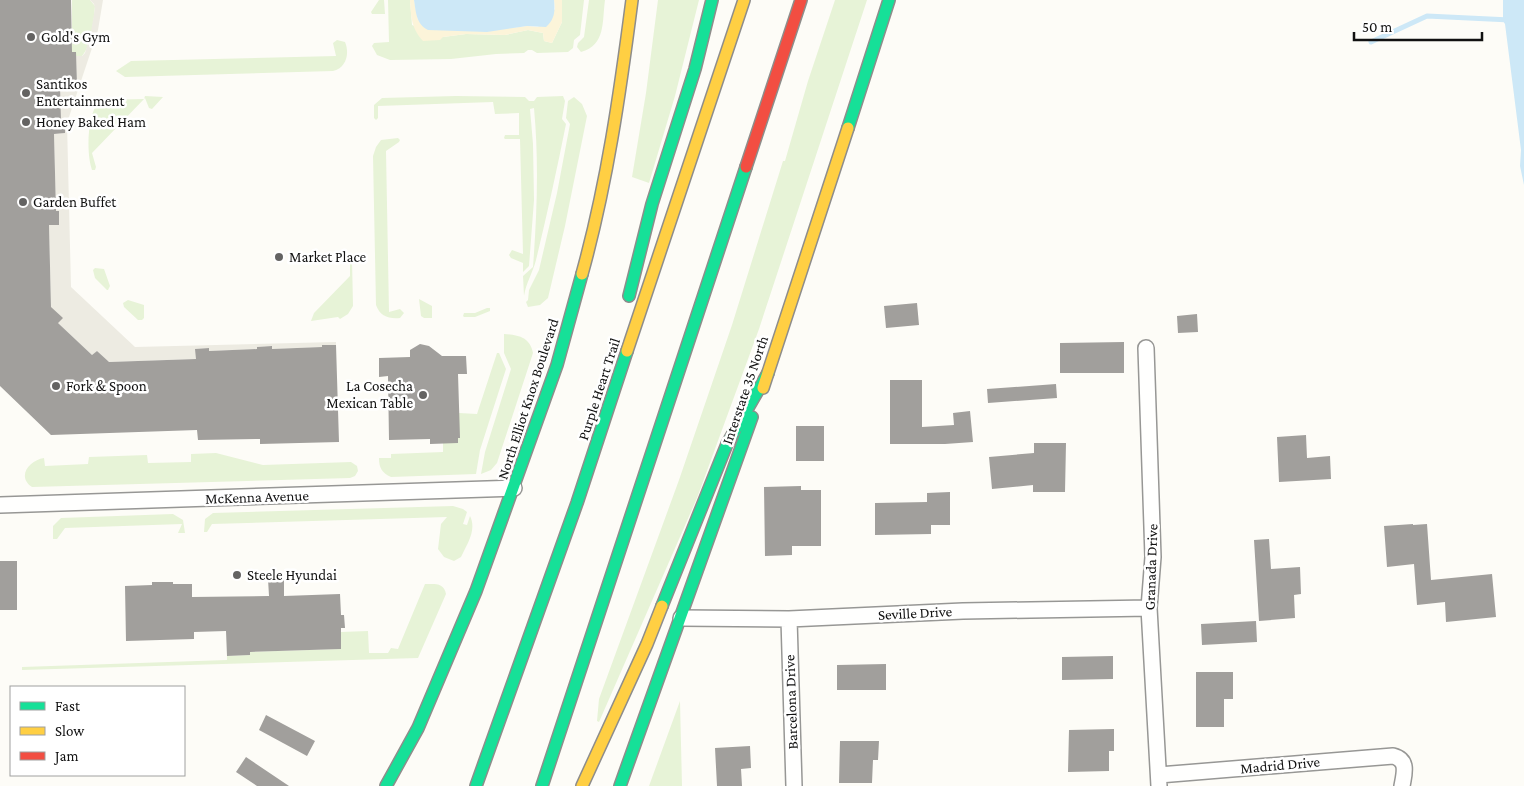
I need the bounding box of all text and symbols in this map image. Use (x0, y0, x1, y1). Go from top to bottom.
scale bar (1354, 10, 1482, 42)
text: 50 m (1362, 19, 1392, 35)
place label: Gold's Gym (41, 29, 110, 46)
marker: Gold's Gym (25, 31, 37, 43)
place label: Santikos Entertainment (36, 76, 126, 109)
marker: Santikos Entertainment (20, 87, 32, 99)
place label: Honey Baked Ham (36, 114, 146, 131)
marker: Honey Baked Ham (20, 116, 32, 128)
place label: Garden Buffet (33, 194, 117, 210)
marker: Garden Buffet (17, 196, 29, 208)
place label: Market Place (289, 249, 367, 265)
marker: Market Place (273, 251, 285, 263)
street label: North Elliot Knox Boulevard (494, 316, 562, 481)
street label: Interstate 35 North (719, 334, 771, 446)
street label: Purple Heart Trail (575, 336, 624, 442)
place label: Fork & Spoon (66, 378, 147, 395)
place label: La Cosecha Mexican Table (326, 378, 413, 411)
marker: Fork & Spoon (50, 380, 62, 392)
marker: La Cosecha Mexican Table (417, 389, 429, 401)
street label: McKenna Avenue (205, 487, 310, 507)
street label: Granada Drive (1141, 523, 1161, 611)
place label: Steele Hyundai (247, 567, 337, 584)
marker: Steele Hyundai (231, 569, 243, 581)
street label: Seville Drive (877, 603, 953, 623)
street label: Barcelona Drive (781, 654, 801, 750)
legend (10, 686, 185, 776)
text: Fast (55, 698, 81, 714)
text: Slow (55, 723, 85, 739)
text: Jam (53, 748, 78, 765)
street label: Madrid Drive (1240, 754, 1321, 776)

